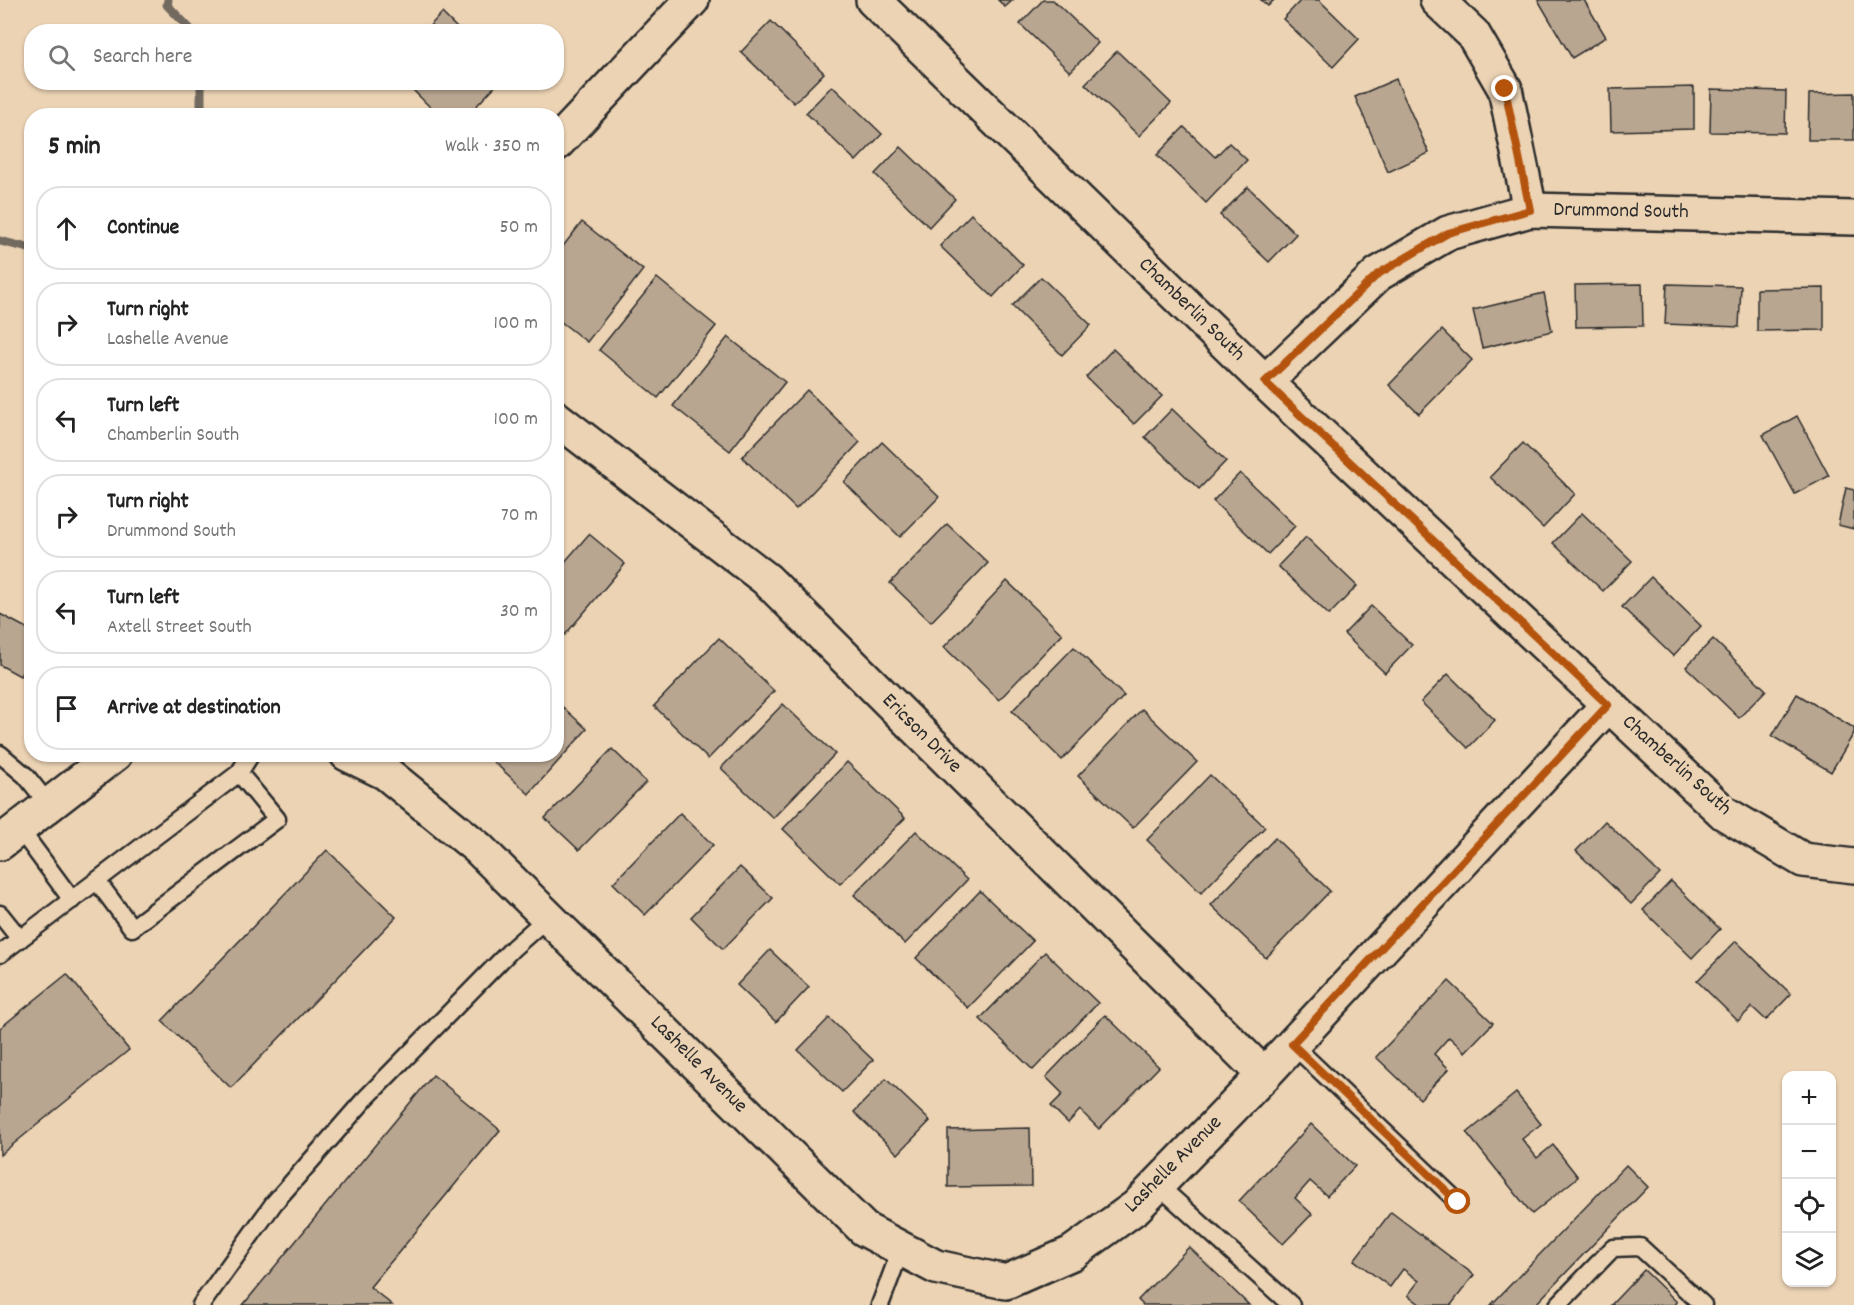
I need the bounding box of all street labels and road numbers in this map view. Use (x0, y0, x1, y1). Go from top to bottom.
street label: Drummond South (1553, 196, 1689, 228)
street label: Chamberlin South (1131, 251, 1251, 369)
street label: Ericson Drive (874, 687, 968, 781)
street label: Chamberlin South (1614, 708, 1738, 824)
street label: Lashelle Avenue (642, 1009, 754, 1121)
street label: Lashelle Avenue (1118, 1109, 1230, 1221)

